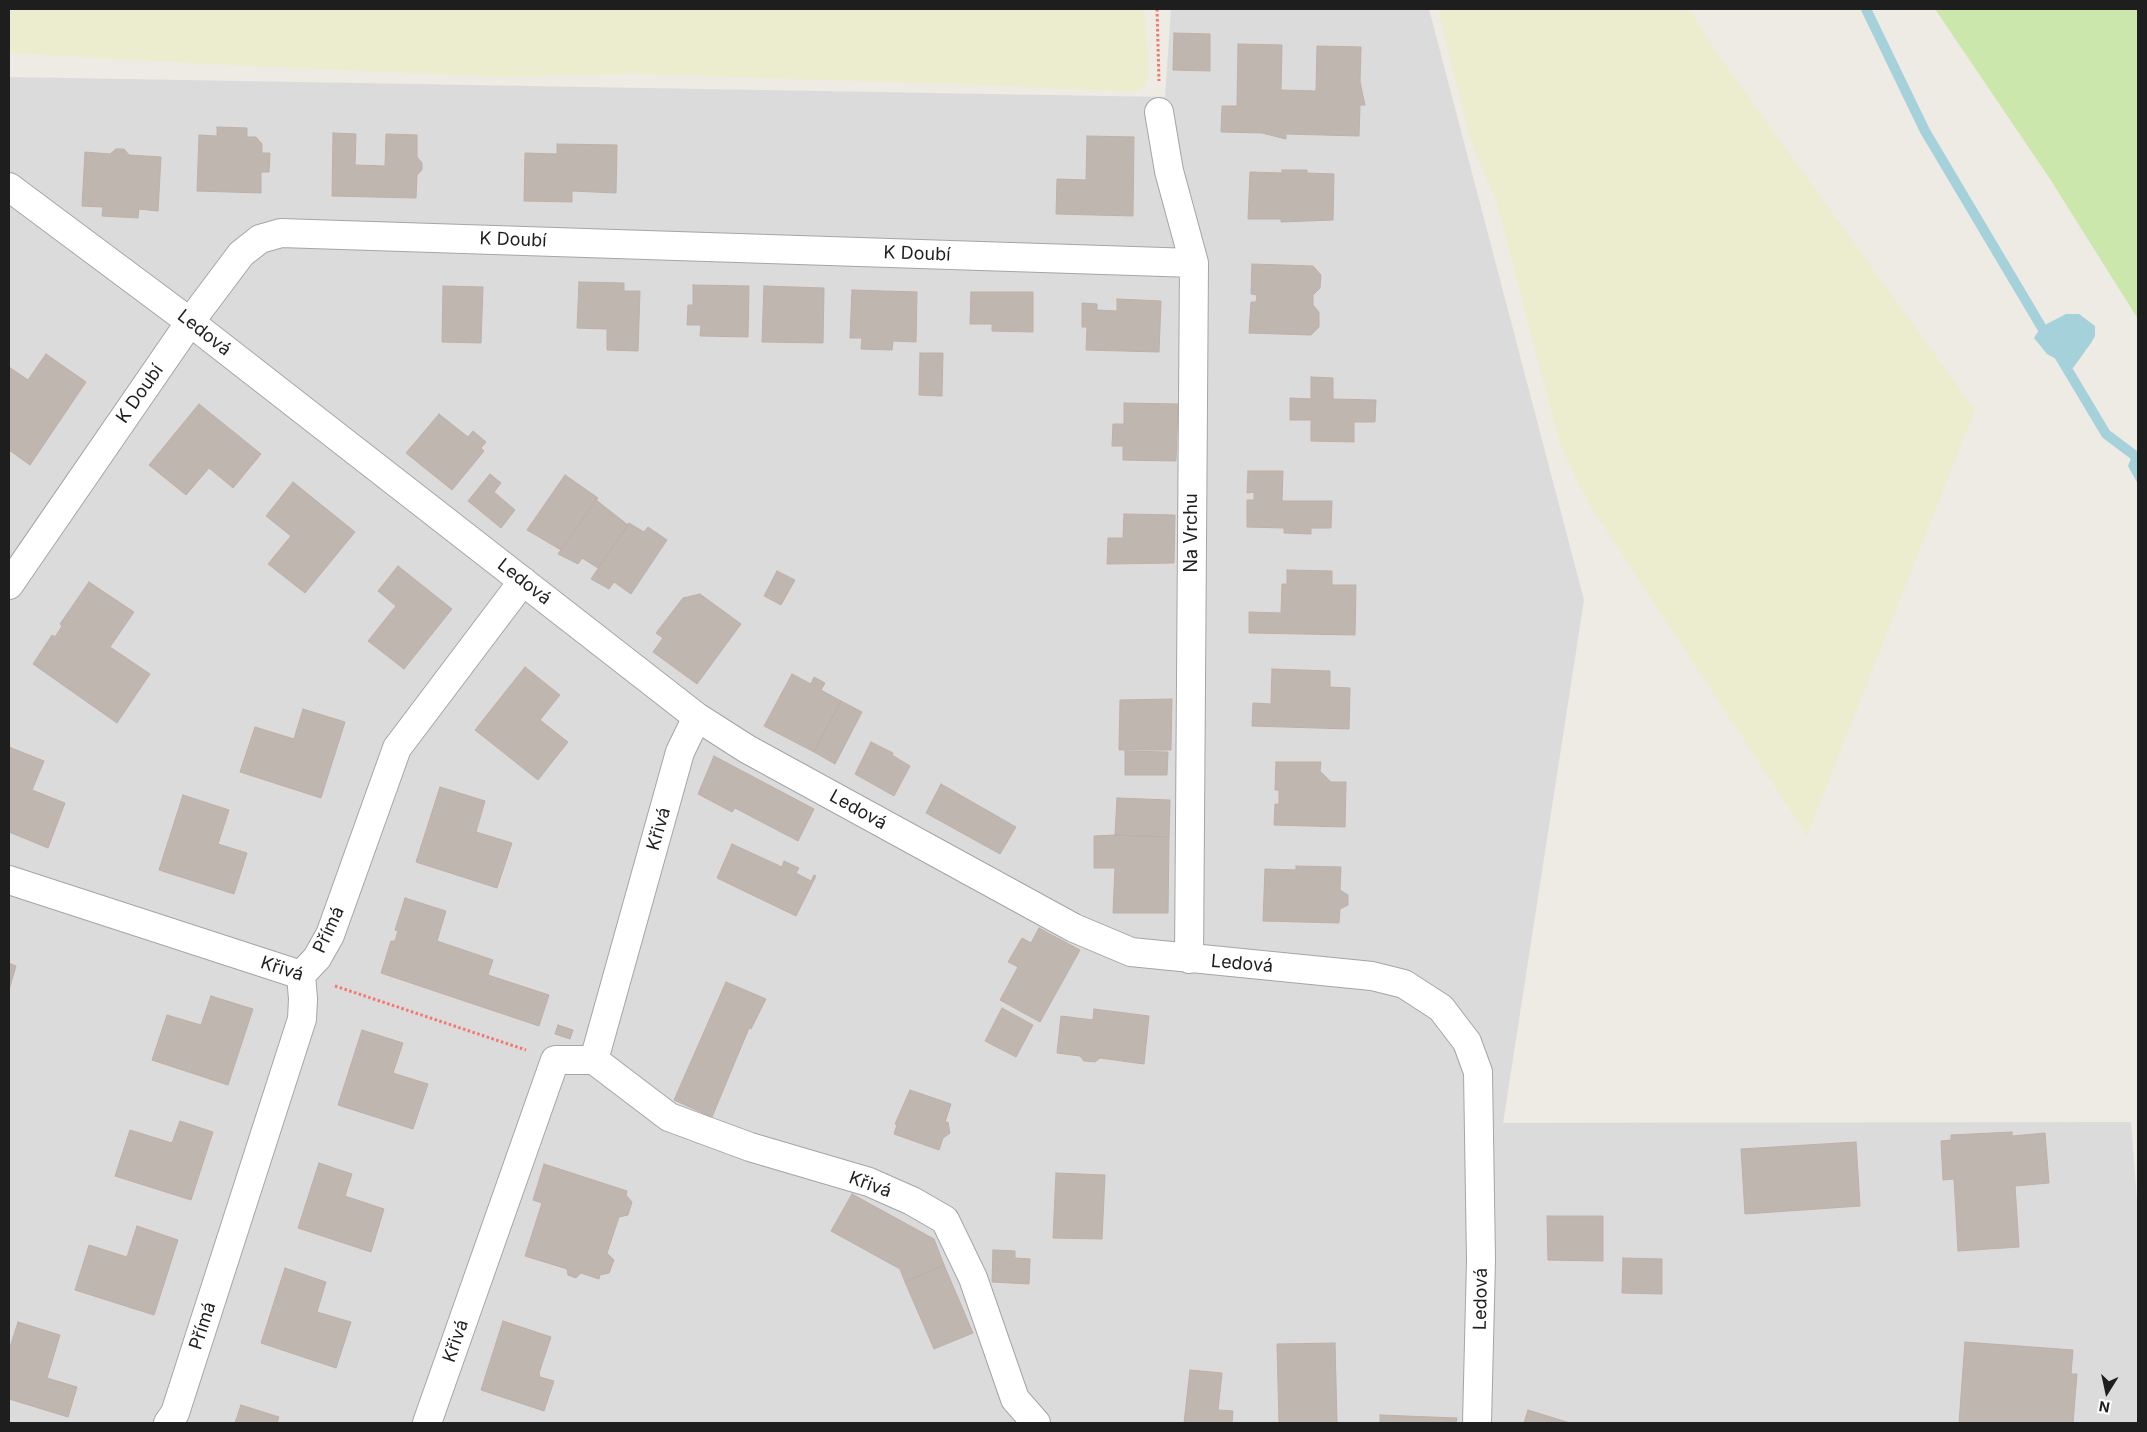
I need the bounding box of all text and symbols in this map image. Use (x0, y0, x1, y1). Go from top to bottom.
street label: K Doubí (479, 228, 547, 252)
street label: K Doubí (883, 242, 951, 266)
street label: Ledová (173, 305, 235, 361)
street label: K Doubí (112, 360, 168, 428)
street label: Na Vrchu (1181, 493, 1203, 573)
street label: Ledová (493, 554, 555, 610)
street label: Ledová (826, 785, 890, 835)
street label: Křivá (643, 805, 675, 853)
street label: Přímá (309, 903, 349, 957)
street label: Ledová (1210, 951, 1274, 977)
street label: Křivá (258, 952, 306, 986)
street label: Křivá (846, 1167, 894, 1203)
street label: Ledová (1470, 1268, 1492, 1330)
street label: Přímá (185, 1299, 221, 1353)
street label: Křivá (439, 1317, 473, 1365)
north arrow (2082, 1367, 2132, 1417)
text: N (2098, 1398, 2111, 1417)

